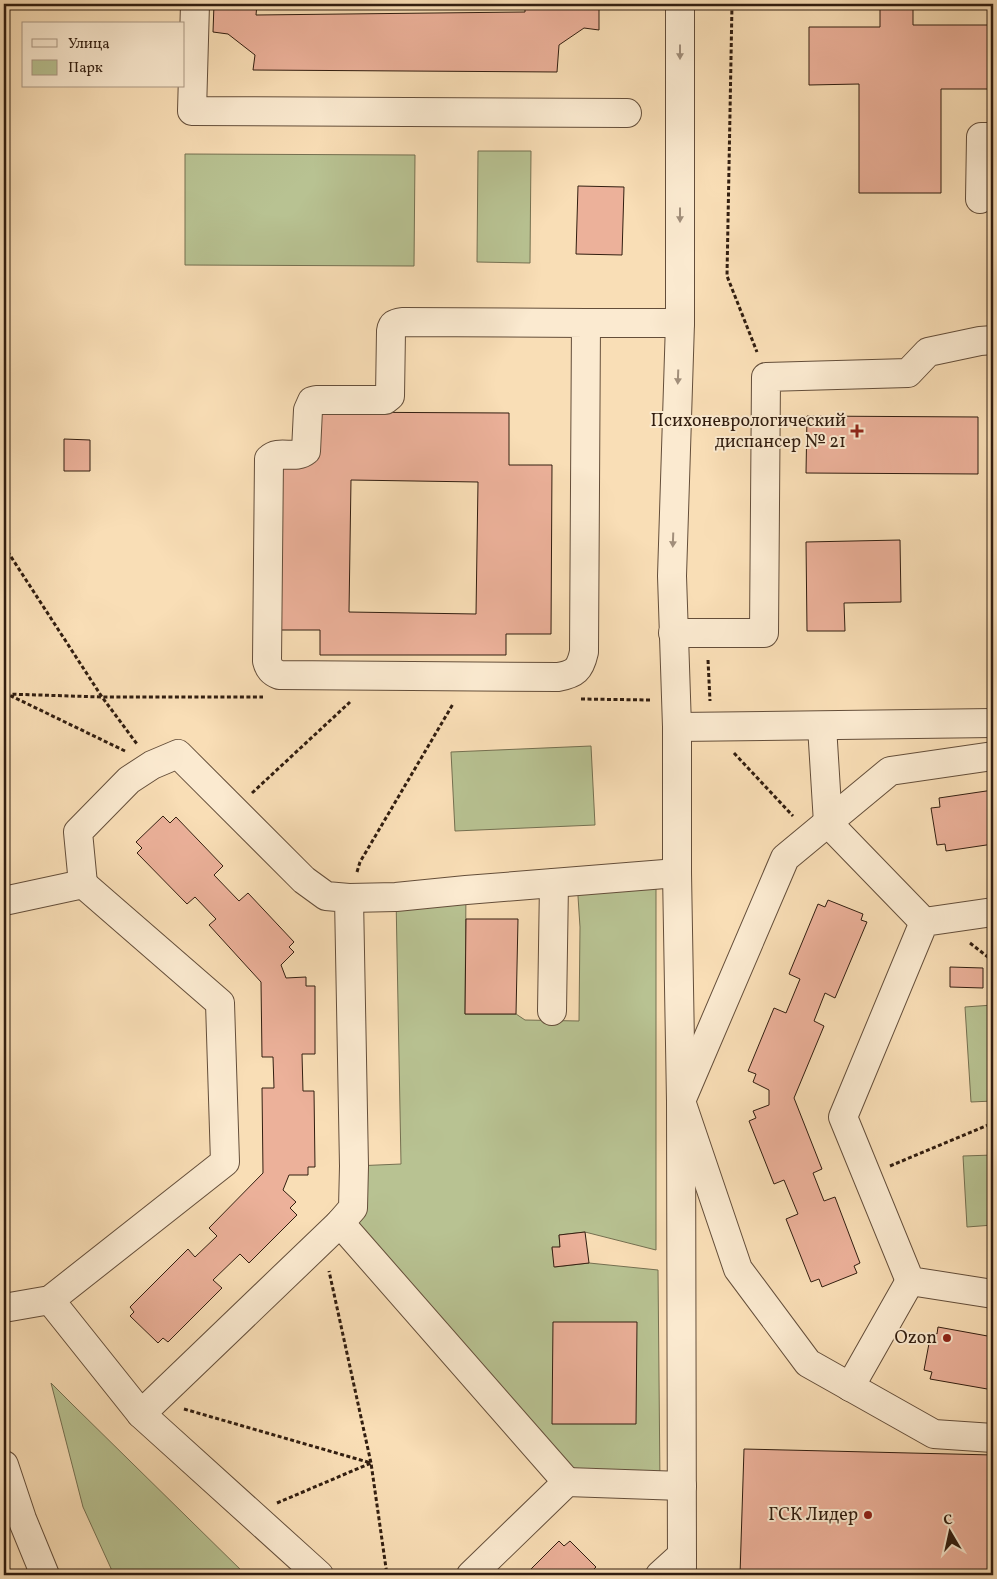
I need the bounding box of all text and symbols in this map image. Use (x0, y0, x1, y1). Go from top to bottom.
legend (22, 22, 185, 88)
text: Улица (68, 34, 110, 55)
one-way arrow (676, 45, 684, 61)
text: Парк (68, 58, 103, 79)
one-way arrow (676, 207, 684, 223)
one-way arrow (674, 370, 682, 386)
place label: Психоневрологический диспансер № 21 (651, 409, 846, 455)
marker: Психоневрологический диспансер № 21 (850, 424, 864, 438)
one-way arrow (669, 532, 677, 548)
place label: Ozon (895, 1326, 937, 1351)
marker: Ozon (941, 1332, 953, 1344)
place label: ГСК Лидер (768, 1503, 858, 1528)
north arrow (924, 1506, 974, 1556)
marker: ГСК Лидер (862, 1509, 874, 1521)
text: С (942, 1511, 954, 1531)

